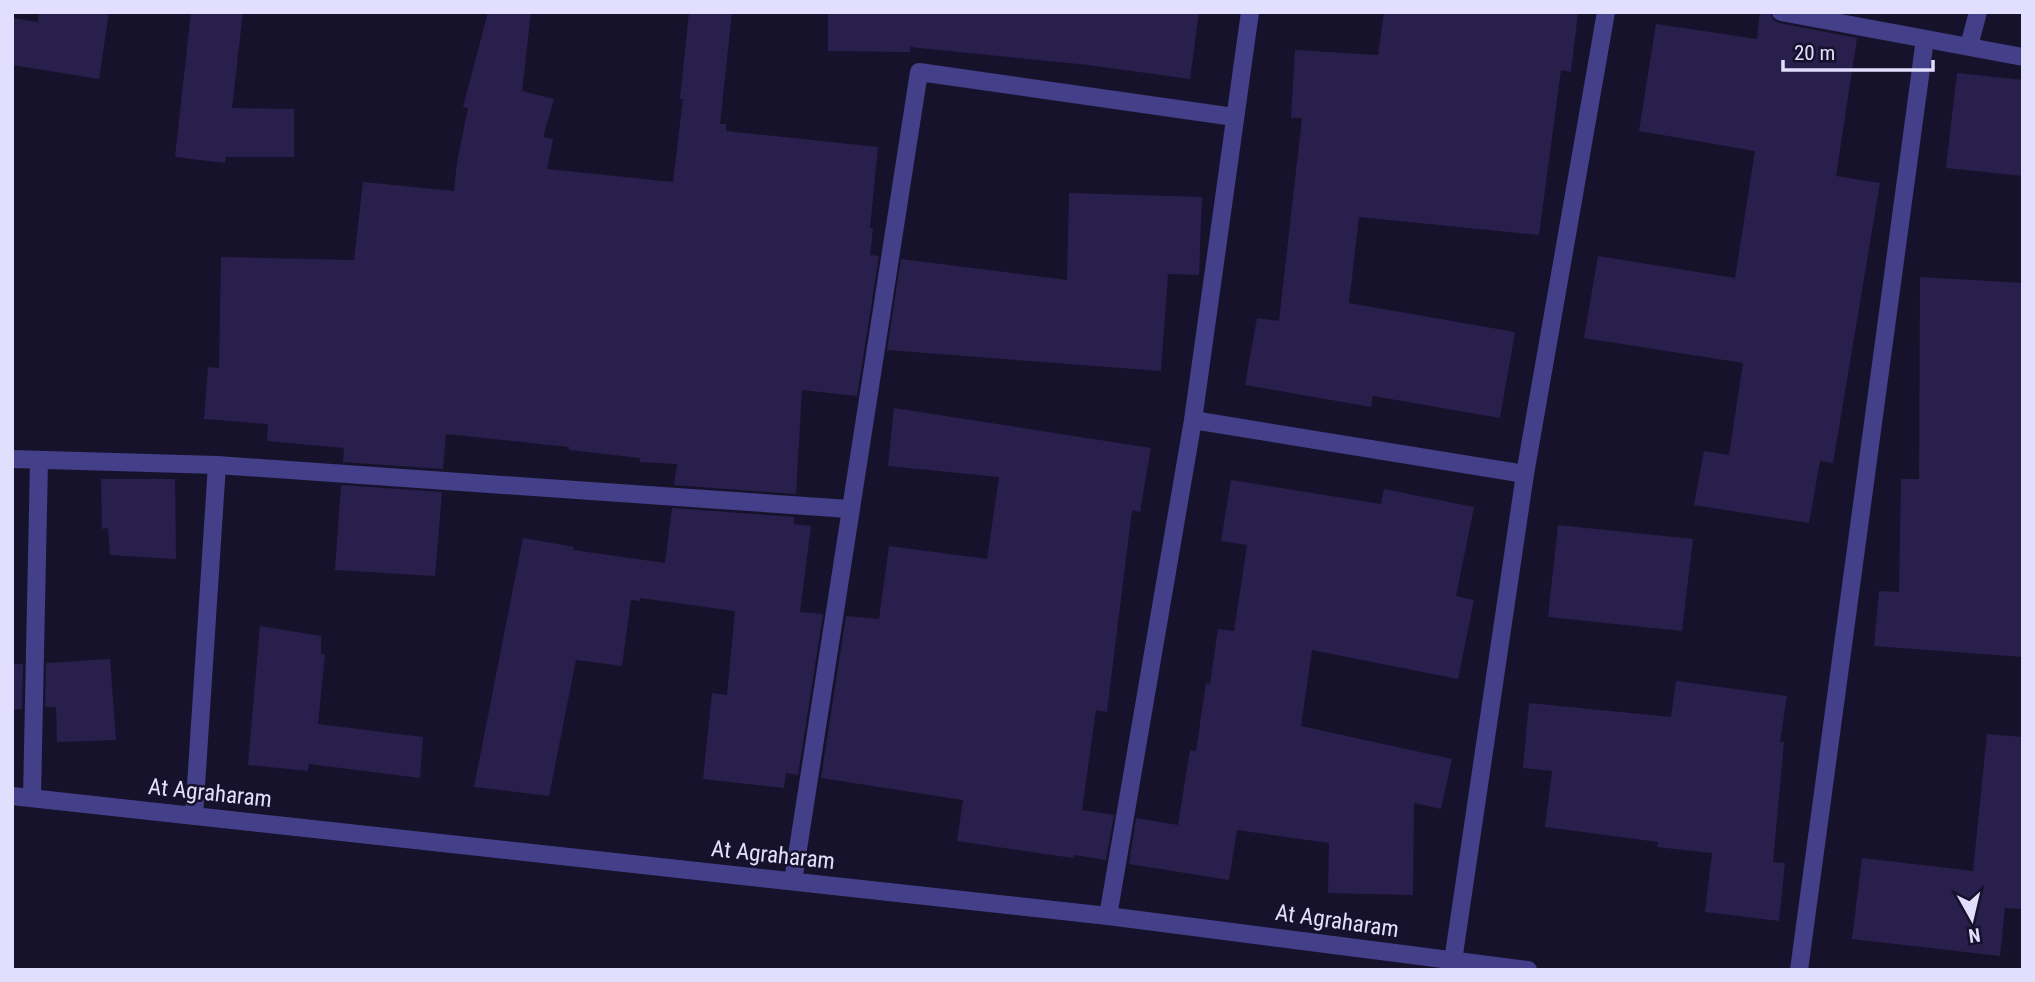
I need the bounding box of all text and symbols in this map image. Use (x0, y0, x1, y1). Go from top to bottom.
scale bar (1783, 28, 1934, 72)
text: 20 m (1794, 41, 1835, 65)
street label: At Agraharam (147, 773, 273, 813)
street label: At Agraharam (710, 835, 836, 875)
north arrow (1937, 884, 2007, 954)
street label: At Agraharam (1274, 899, 1400, 943)
text: N (1967, 923, 1982, 948)

